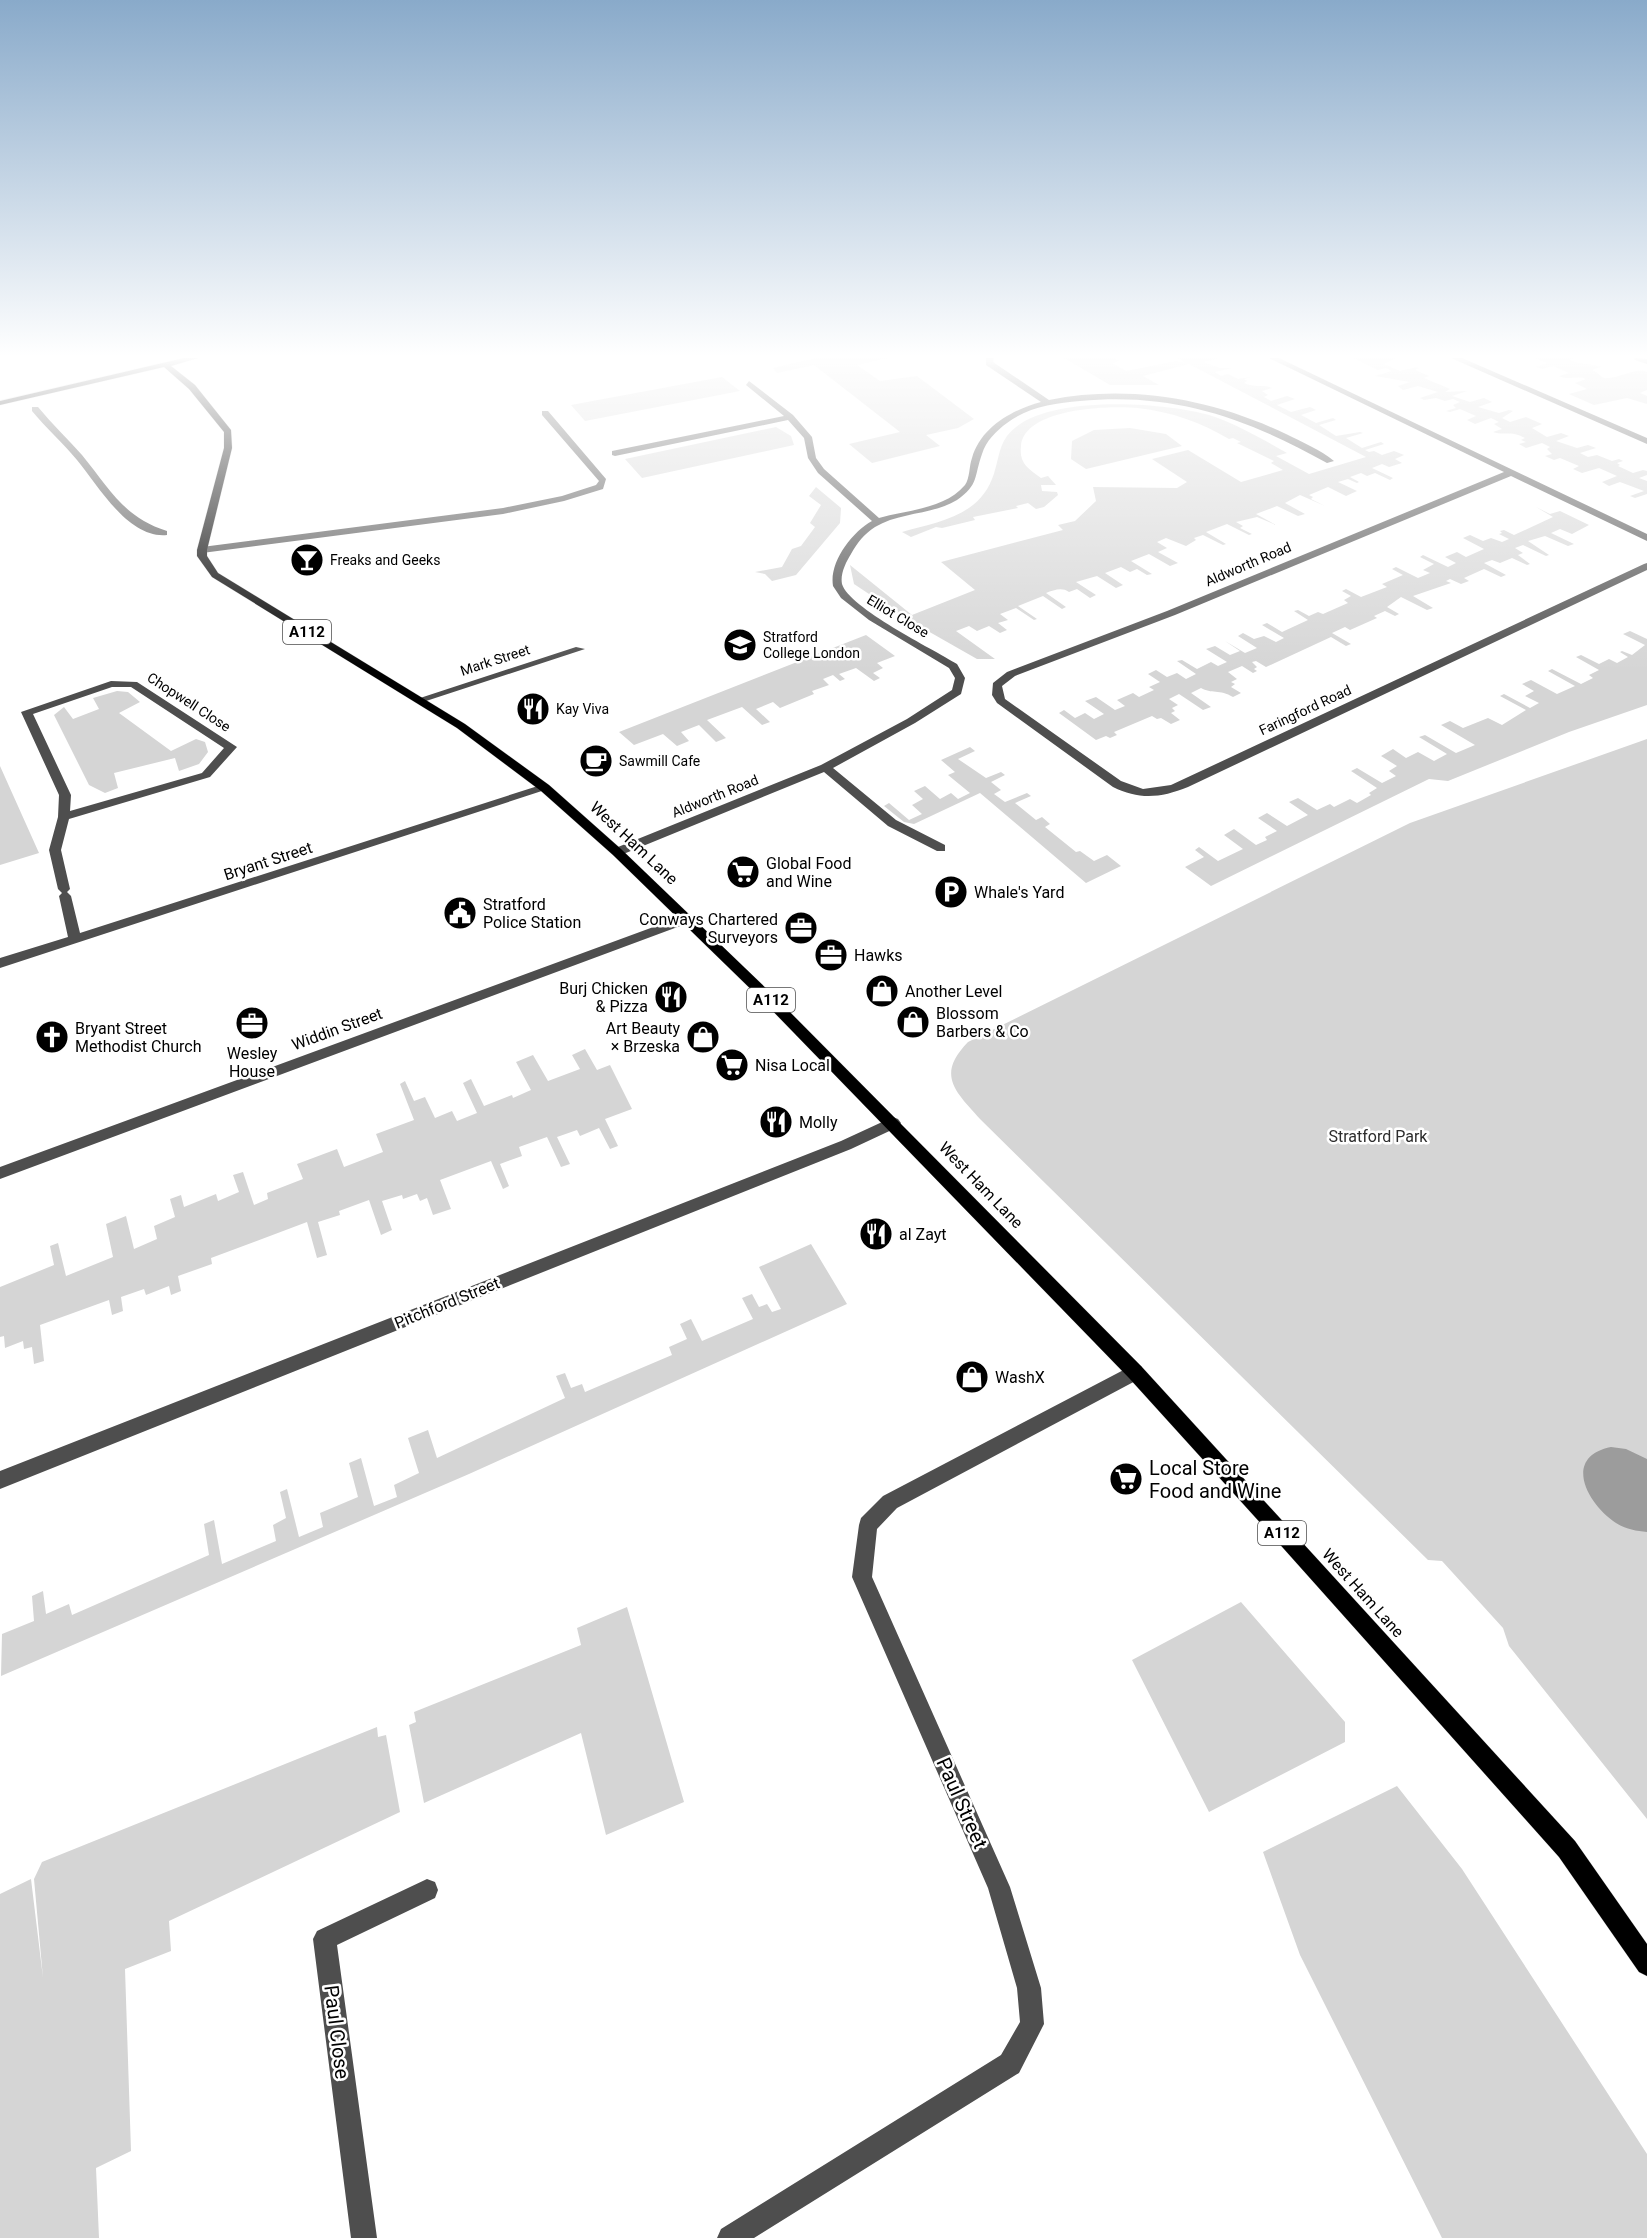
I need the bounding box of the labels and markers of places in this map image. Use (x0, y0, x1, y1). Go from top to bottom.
bar icon: Freaks and Geeks (289, 542, 325, 578)
place label: Freaks and Geeks (330, 552, 440, 568)
school or university icon: Stratford College London (722, 627, 758, 663)
place label: Stratford College London (763, 629, 860, 661)
restaurant icon: Kay Viva (515, 691, 551, 727)
place label: Kay Viva (556, 701, 609, 717)
cafe icon: Sawmill Cafe (578, 743, 614, 779)
place label: Sawmill Cafe (619, 753, 700, 769)
supermarket icon: Global Food and Wine (725, 854, 761, 890)
place label: Global Food and Wine (766, 854, 851, 891)
parking icon: Whale's Yard (933, 874, 969, 910)
place label: Whale's Yard (974, 883, 1064, 902)
public building icon: Stratford Police Station (442, 895, 478, 931)
place label: Stratford Police Station (483, 895, 581, 932)
place label: Conways Chartered Surveyors (639, 910, 778, 947)
office icon: Conways Chartered Surveyors (783, 910, 819, 946)
office icon: Hawks (813, 937, 849, 973)
place label: Hawks (854, 946, 903, 965)
shop icon: Another Level (864, 973, 900, 1009)
place label: Burj Chicken & Pizza (559, 979, 648, 1016)
restaurant icon: Burj Chicken & Pizza (653, 979, 689, 1015)
place label: Another Level (905, 982, 1002, 1001)
shop icon: Blossom Barbers & Co (895, 1004, 931, 1040)
place label: Blossom Barbers & Co (936, 1004, 1029, 1041)
office icon: Wesley House (234, 1005, 270, 1041)
church icon: Bryant Street Methodist Church (34, 1019, 70, 1055)
place label: Bryant Street Methodist Church (75, 1019, 202, 1056)
place label: Art Beauty × Brzeska (606, 1019, 680, 1056)
shop icon: Art Beauty × Brzeska (685, 1019, 721, 1055)
place label: Wesley House (227, 1044, 278, 1081)
supermarket icon: Nisa Local (714, 1047, 750, 1083)
place label: Nisa Local (755, 1056, 830, 1075)
restaurant icon: Molly (758, 1104, 794, 1140)
place label: Molly (799, 1113, 838, 1132)
restaurant icon: al Zayt (858, 1216, 894, 1252)
place label: al Zayt (899, 1225, 947, 1244)
shop icon: WashX (954, 1359, 990, 1395)
place label: WashX (995, 1368, 1045, 1387)
place label: Local Store Food and Wine (1149, 1456, 1281, 1503)
supermarket icon: Local Store Food and Wine (1108, 1461, 1144, 1497)

